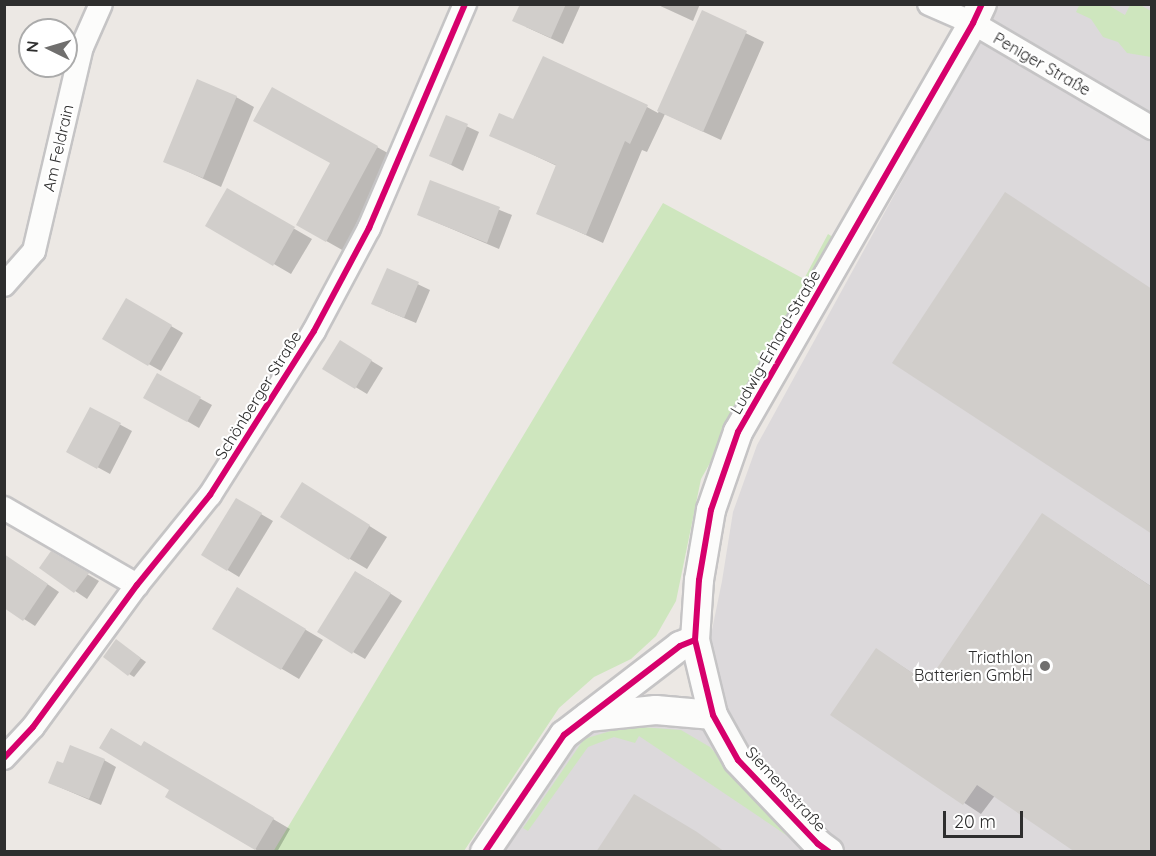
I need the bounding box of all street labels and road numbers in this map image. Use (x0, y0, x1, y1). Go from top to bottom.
street label: Peniger Straße (990, 28, 1094, 100)
street label: Am Feldrain (39, 103, 77, 193)
street label: Ludwig-Erhard-Straße (726, 266, 824, 418)
street label: Schönberger Straße (211, 327, 305, 463)
street label: Siemensstraße (742, 743, 830, 835)

